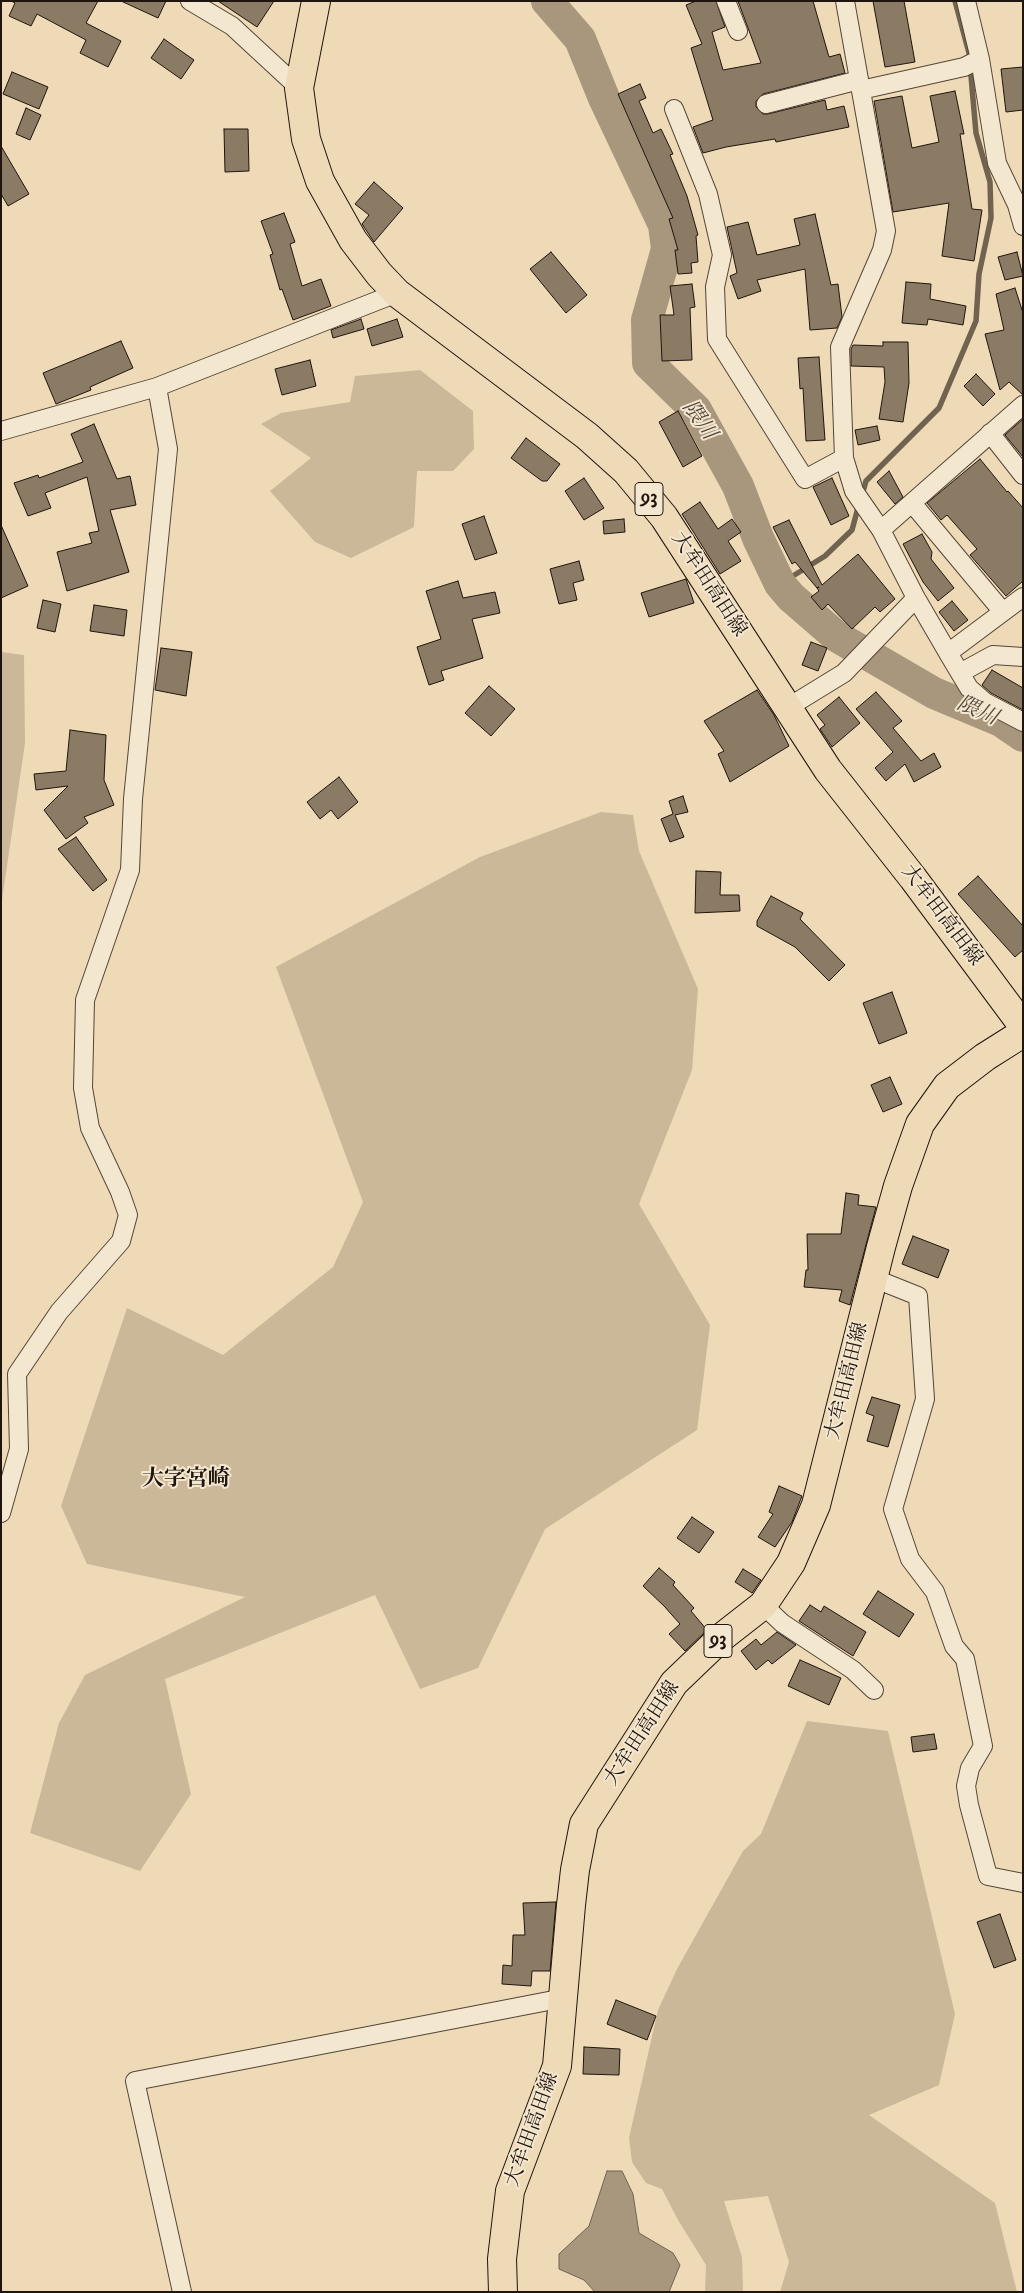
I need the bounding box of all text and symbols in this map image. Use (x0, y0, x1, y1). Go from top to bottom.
water label: 隈川 (676, 397, 720, 445)
road number: 93 (635, 482, 663, 516)
street label: 大牟田高田線 (665, 528, 751, 642)
water label: 隈川 (953, 692, 1001, 732)
street label: 大牟田高田線 (895, 861, 987, 971)
street label: 大牟田高田線 (822, 1320, 874, 1442)
district label: 大字宮崎 (142, 1467, 230, 1493)
road number: 93 (704, 1624, 732, 1658)
street label: 大牟田高田線 (600, 1677, 686, 1791)
street label: 大牟田高田線 (501, 2070, 565, 2190)

